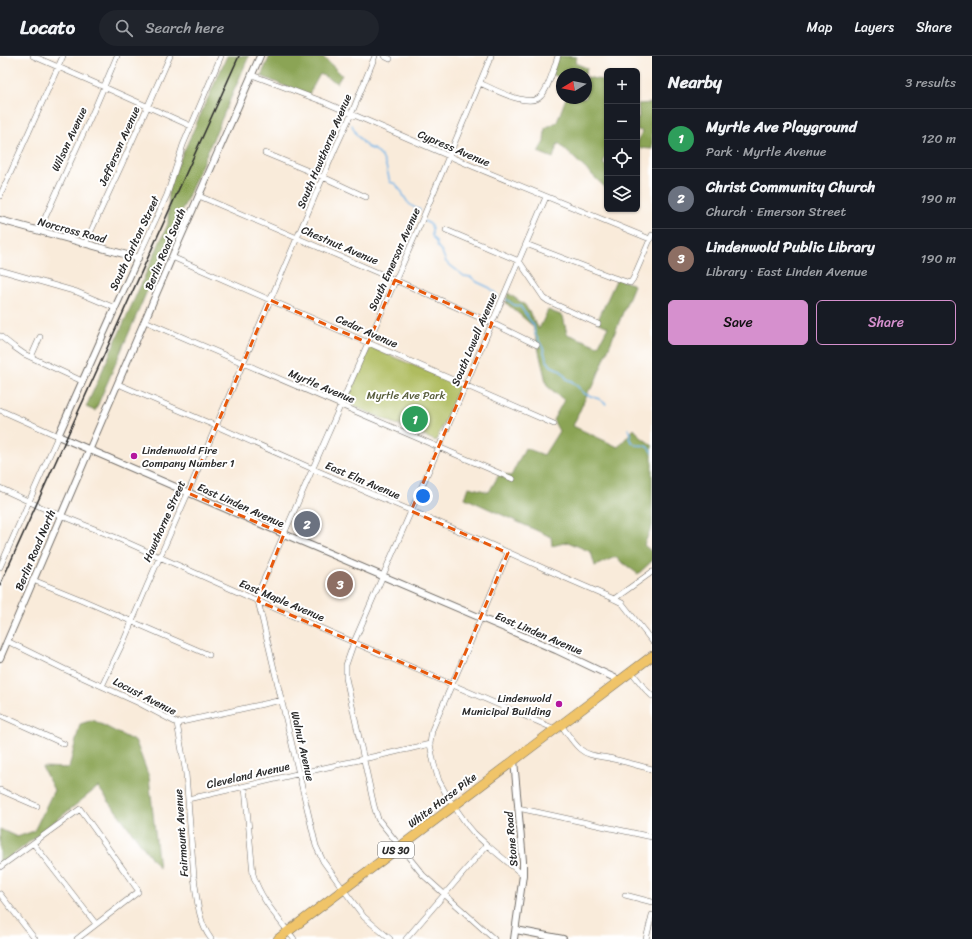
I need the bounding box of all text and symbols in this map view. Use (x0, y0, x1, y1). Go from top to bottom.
search box (99, 10, 379, 46)
text: Locato (20, 11, 75, 44)
text: Search here (145, 15, 224, 41)
text: Map (807, 15, 832, 40)
text: Layers (854, 15, 894, 40)
text: Share (916, 15, 952, 40)
icon: search (113, 17, 135, 39)
text: Nearby (668, 67, 722, 97)
north arrow (556, 68, 592, 104)
map controls (604, 68, 640, 212)
button: + (604, 68, 640, 104)
text: 3 results (905, 71, 956, 94)
street label: South Hawthorne Avenue (292, 91, 357, 212)
street label: Jefferson Avenue (93, 103, 146, 190)
street label: Wilson Avenue (46, 104, 93, 175)
button: − (604, 104, 640, 140)
text: Myrtle Ave Playground (706, 114, 857, 140)
street label: Cypress Avenue (415, 125, 493, 172)
text: 1 (678, 127, 684, 150)
text: 120 m (921, 127, 956, 150)
button: locate (604, 140, 640, 176)
text: Park · Myrtle Avenue (706, 140, 827, 163)
text: Christ Community Church (706, 174, 875, 200)
button: layers (604, 176, 640, 212)
text: 2 (677, 187, 685, 210)
text: 190 m (921, 187, 956, 210)
street label: South Carlton Street (104, 192, 165, 294)
text: Church · Emerson Street (706, 200, 846, 223)
street label: South Emerson Avenue (363, 204, 426, 314)
street label: Berlin Road South (140, 205, 191, 293)
street label: Norcross Road (36, 212, 109, 249)
street label: Chestnut Avenue (298, 221, 382, 270)
text: Lindenwold Public Library (706, 234, 875, 260)
text: 3 (677, 247, 685, 270)
text: 190 m (921, 247, 956, 270)
text: Library · East Linden Avenue (706, 260, 867, 283)
street label: South Lowell Avenue (446, 289, 503, 389)
button: Save (668, 300, 808, 345)
button: Share (816, 300, 956, 345)
street label: Cedar Avenue (333, 309, 401, 354)
street label: Myrtle Avenue (286, 364, 358, 409)
park label: Myrtle Ave Park (367, 386, 445, 405)
pin: 1 (402, 404, 428, 434)
place label: Lindenwold Fire Company Number 1 (142, 441, 235, 473)
marker: Lindenwold Fire Company Number 1 (129, 451, 139, 461)
street label: East Elm Avenue (322, 456, 404, 505)
street label: Hawthorne Street (138, 477, 191, 565)
street label: East Linden Avenue (194, 478, 288, 533)
your location (413, 486, 433, 506)
street label: Berlin Road North (10, 506, 61, 594)
pin: 2 (294, 509, 320, 539)
pin: 3 (327, 569, 353, 599)
street label: East Maple Avenue (236, 574, 328, 627)
street label: East Linden Avenue (492, 606, 586, 661)
street label: Locust Avenue (109, 672, 180, 721)
place label: Lindenwold Municipal Building (462, 689, 552, 721)
marker: Lindenwold Municipal Building (554, 699, 564, 709)
street label: Walnut Avenue (285, 709, 320, 783)
street label: Cleveland Avenue (205, 757, 292, 794)
street label: White Horse Pike (404, 768, 481, 833)
street label: Fairmount Avenue (169, 788, 194, 878)
street label: Stone Road (500, 809, 523, 867)
road number: US 30 (378, 842, 414, 858)

